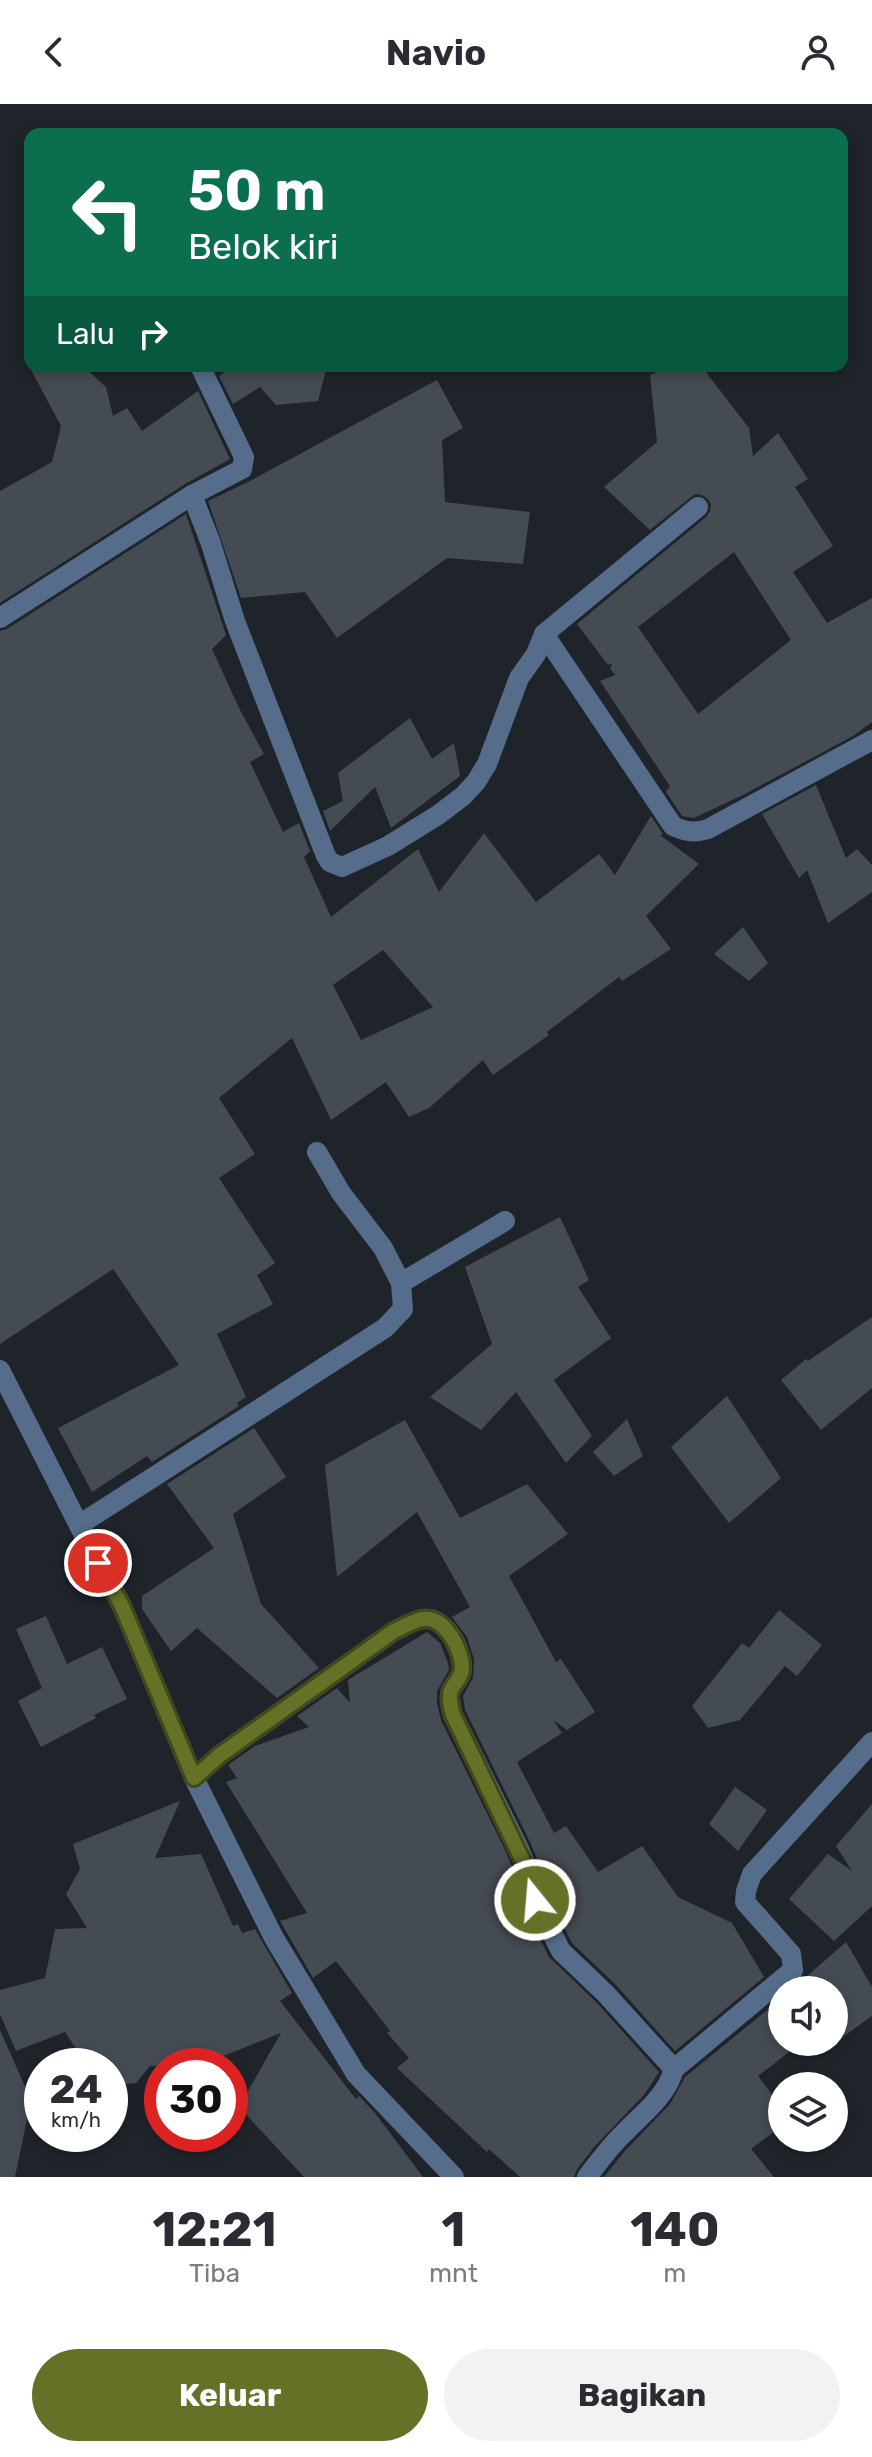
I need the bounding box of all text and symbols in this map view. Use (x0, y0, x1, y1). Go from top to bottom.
icon: back (32, 30, 76, 74)
icon: person (796, 30, 840, 74)
text: Navio (386, 31, 486, 74)
text: 50 m (188, 158, 325, 224)
icon: left (56, 160, 160, 264)
text: Belok kiri (188, 225, 338, 268)
icon: right (131, 312, 175, 356)
text: Lalu (56, 316, 115, 352)
pin (64, 1529, 132, 1597)
icon: arrive (76, 1541, 120, 1585)
position arrow (493, 1858, 577, 1942)
map controls (768, 1976, 848, 2152)
button: sound (768, 1976, 848, 2056)
speed limit sign: 30 (144, 2048, 248, 2152)
text: 24 (49, 2066, 103, 2113)
button: layers (768, 2072, 848, 2152)
text: km/h (51, 2108, 101, 2132)
text: 12:21 (152, 2201, 277, 2258)
text: 1 (441, 2201, 465, 2258)
text: 140 (630, 2201, 720, 2258)
text: Tiba (189, 2258, 240, 2289)
text: mnt (429, 2258, 478, 2289)
text: m (663, 2258, 686, 2289)
button: Keluar (32, 2349, 428, 2441)
button: Bagikan (444, 2349, 840, 2441)

